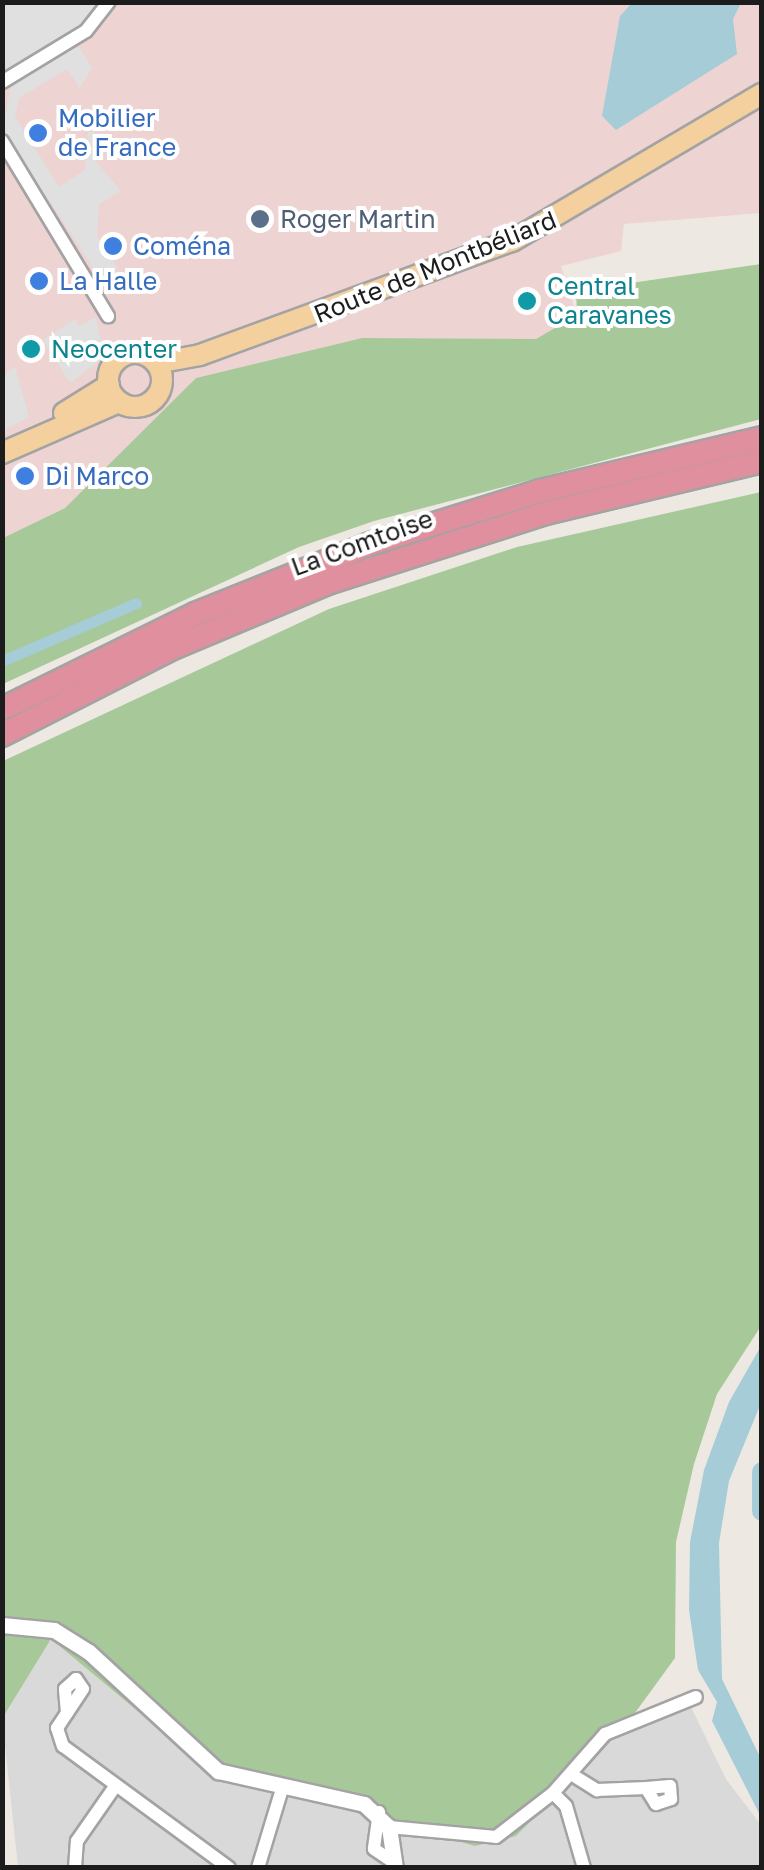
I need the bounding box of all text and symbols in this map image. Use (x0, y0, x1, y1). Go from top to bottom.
place label: Mobilier de France (58, 104, 176, 163)
marker: Mobilier de France (27, 122, 49, 144)
place label: Roger Martin (280, 204, 436, 234)
street label: Route de Montbéliard (309, 205, 561, 329)
marker: Roger Martin (249, 208, 271, 230)
place label: Coména (133, 231, 231, 261)
marker: Coména (102, 235, 124, 257)
place label: La Halle (59, 266, 157, 296)
marker: La Halle (28, 270, 50, 292)
place label: Central Caravanes (547, 272, 672, 331)
marker: Central Caravanes (516, 290, 538, 312)
place label: Neocenter (51, 334, 177, 364)
marker: Neocenter (20, 338, 42, 360)
place label: Di Marco (45, 461, 149, 491)
marker: Di Marco (14, 465, 36, 487)
street label: La Comtoise (287, 504, 437, 582)

